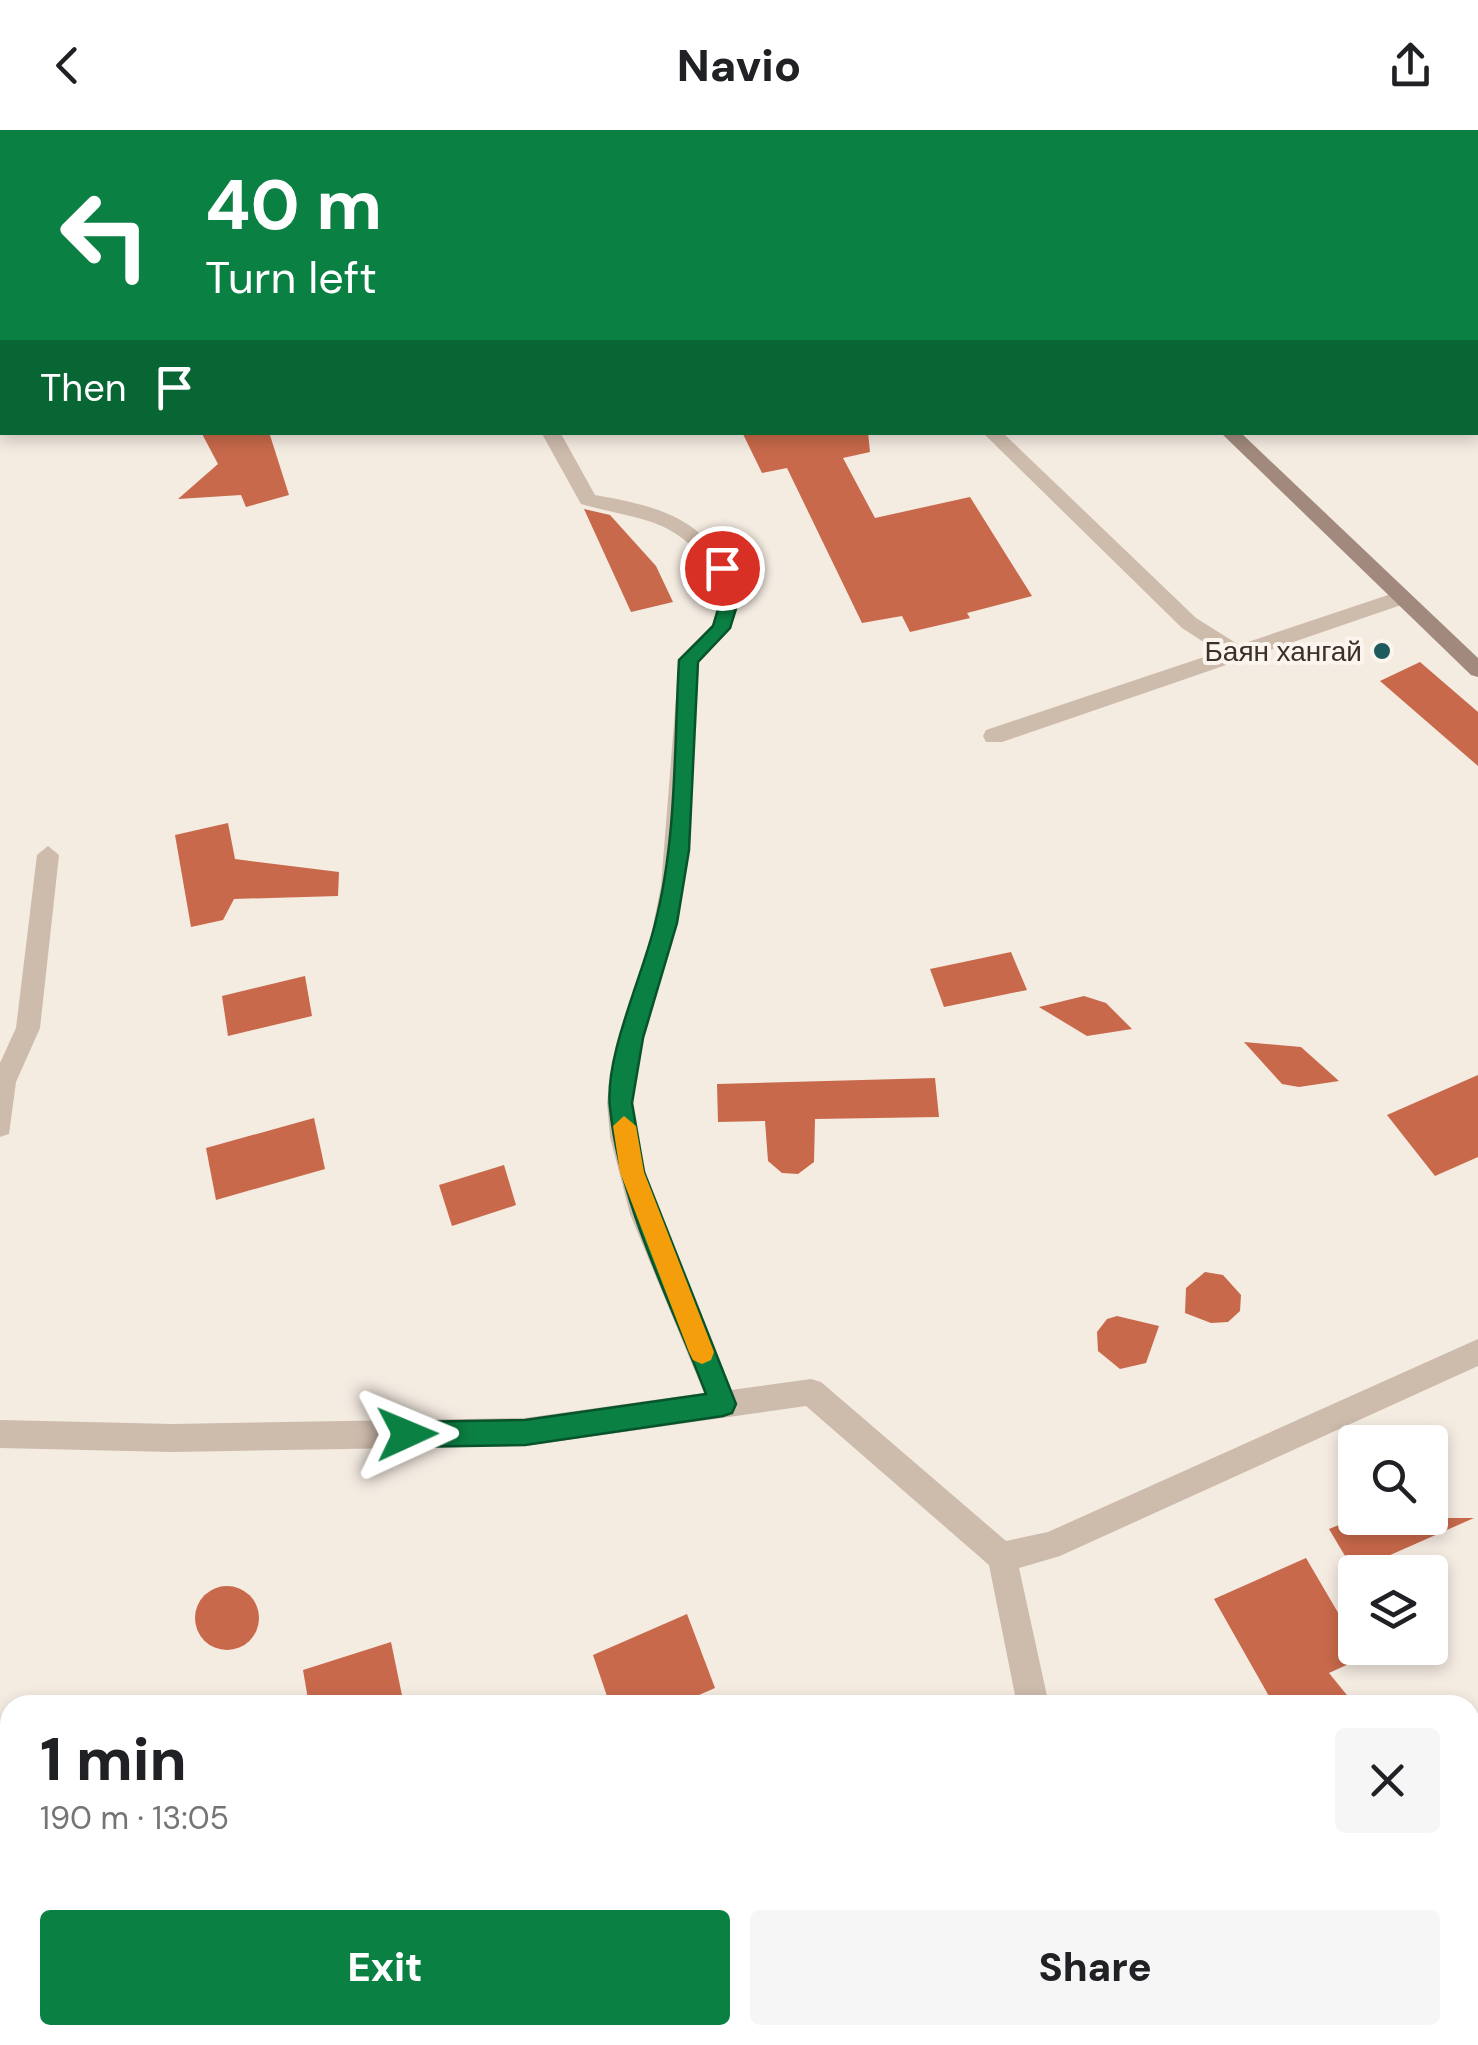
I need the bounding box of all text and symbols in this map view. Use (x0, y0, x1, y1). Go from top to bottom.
text: Navio (677, 36, 801, 95)
icon: back (40, 38, 95, 93)
icon: share (1383, 38, 1438, 93)
text: 40 m (205, 160, 382, 251)
icon: left (40, 170, 170, 300)
text: Turn left (205, 248, 377, 307)
icon: arrive (147, 360, 202, 415)
text: Then (40, 363, 127, 413)
pin (680, 526, 765, 611)
icon: arrive (695, 541, 750, 596)
place label: Баян хангай (1204, 633, 1362, 670)
marker: Баян хангай (1371, 640, 1393, 662)
position arrow (355, 1382, 459, 1486)
map controls (1338, 1425, 1448, 1665)
button: search (1338, 1425, 1448, 1535)
button: layers (1338, 1555, 1448, 1665)
text: 1 min (40, 1720, 187, 1799)
button: close (1335, 1728, 1440, 1833)
text: 190 m · 13:05 (40, 1797, 229, 1839)
button: Exit (40, 1910, 730, 2025)
button: Share (750, 1910, 1440, 2025)

